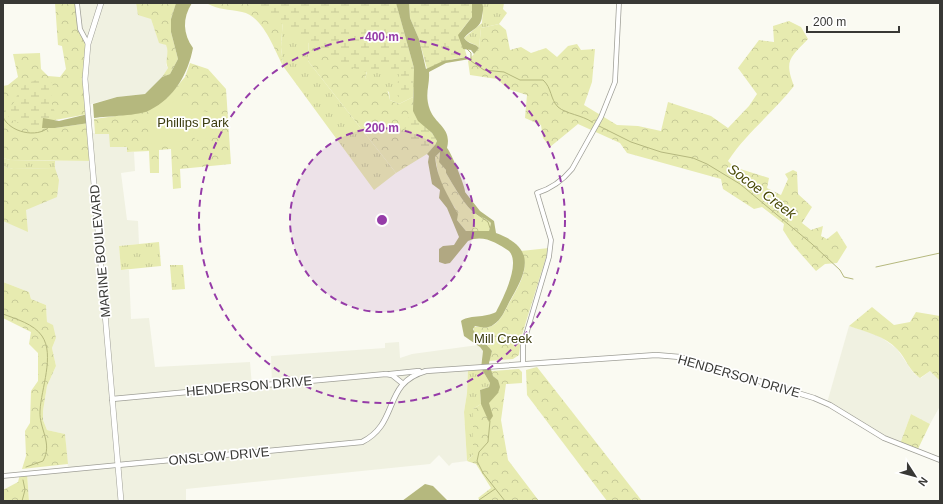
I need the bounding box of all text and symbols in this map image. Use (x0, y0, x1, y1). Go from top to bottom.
scale bar (807, 8, 899, 34)
text: 200 m (813, 15, 846, 29)
text: 400 m (365, 30, 399, 44)
park label: Phillips Park (157, 115, 229, 130)
text: 200 m (365, 121, 399, 135)
water label: Socoe Creek (725, 160, 800, 222)
street label: MARINE BOULEVARD (87, 184, 113, 318)
centre of rings (375, 213, 389, 227)
park label: Mill Creek (474, 331, 532, 346)
street label: HENDERSON DRIVE (676, 351, 802, 401)
street label: HENDERSON DRIVE (185, 373, 313, 399)
street label: ONSLOW DRIVE (168, 444, 270, 468)
north arrow (895, 456, 935, 496)
text: N (916, 475, 930, 489)

